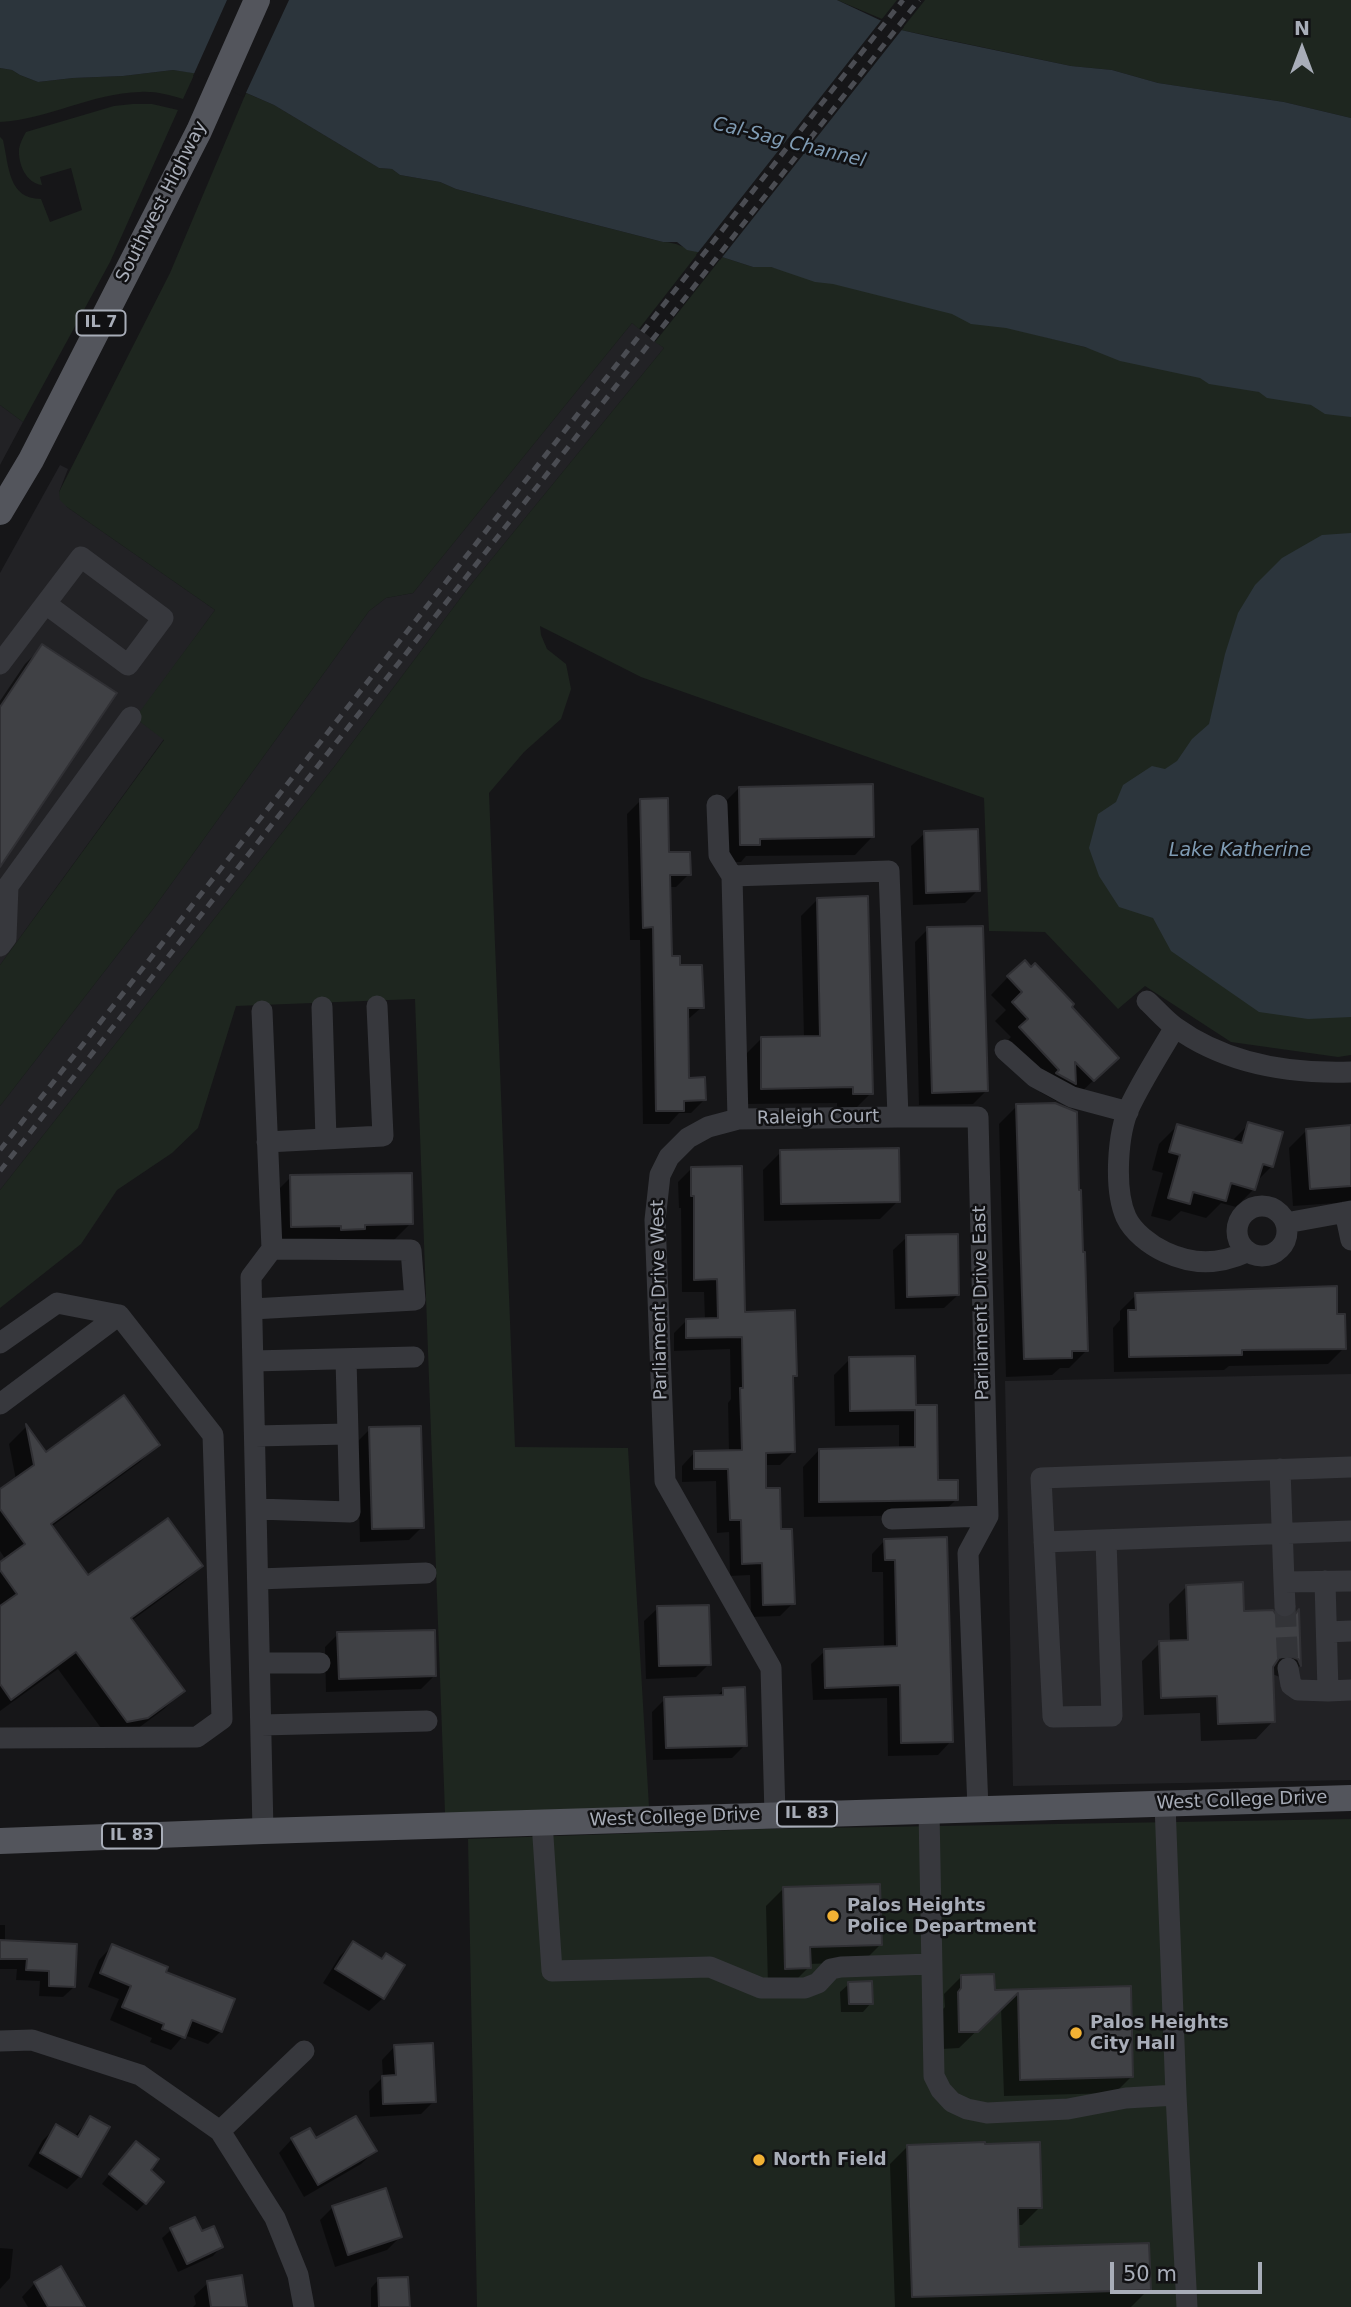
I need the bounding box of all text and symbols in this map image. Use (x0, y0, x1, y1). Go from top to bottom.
north arrow (1267, 14, 1337, 84)
text: N (1294, 17, 1310, 39)
water label: Cal-Sag Channel (710, 113, 868, 173)
street label: Southwest Highway (112, 118, 212, 286)
road number: IL 7 (76, 310, 126, 336)
water label: Lake Katherine (1169, 840, 1311, 862)
street label: Raleigh Court (757, 1106, 879, 1130)
street label: Parliament Drive West (647, 1200, 673, 1400)
street label: Parliament Drive East (970, 1205, 994, 1401)
street label: West College Drive (1156, 1787, 1328, 1815)
road number: IL 83 (777, 1802, 837, 1826)
street label: West College Drive (589, 1804, 761, 1832)
road number: IL 83 (102, 1824, 162, 1848)
place label: Palos Heights Police Department (847, 1895, 1036, 1938)
marker: Palos Heights Police Department (825, 1908, 841, 1924)
place label: Palos Heights City Hall (1090, 2012, 1229, 2054)
marker: Palos Heights City Hall (1068, 2025, 1084, 2041)
place label: North Field (773, 2149, 887, 2171)
marker: North Field (751, 2152, 767, 2168)
scale bar (1113, 2248, 1265, 2292)
text: 50 m (1123, 2262, 1177, 2286)

